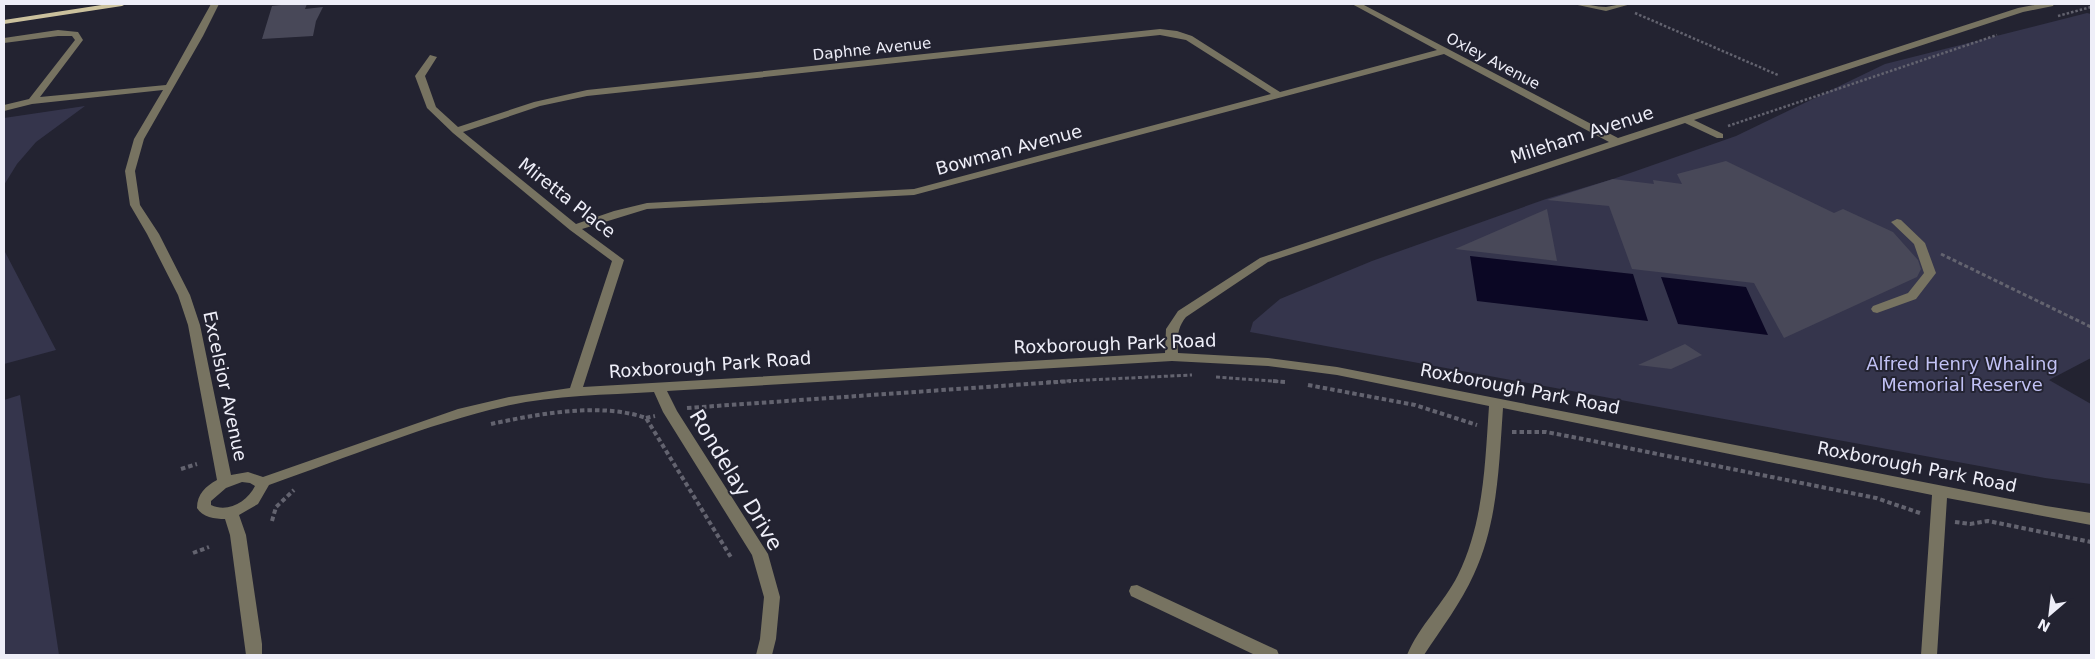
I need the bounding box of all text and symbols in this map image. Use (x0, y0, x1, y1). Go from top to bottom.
street label: Oxley Avenue (1443, 29, 1543, 93)
street label: Daphne Avenue (812, 34, 932, 64)
street label: Mileham Avenue (1508, 101, 1656, 168)
street label: Bowman Avenue (933, 120, 1084, 179)
street label: Miretta Place (515, 153, 620, 242)
street label: Excelsior Avenue (199, 309, 252, 463)
street label: Roxborough Park Road (1013, 329, 1217, 358)
street label: Roxborough Park Road (608, 347, 812, 382)
park label: Alfred Henry Whaling Memorial Reserve (1866, 353, 2058, 395)
street label: Roxborough Park Road (1418, 359, 1622, 418)
street label: Rondelay Drive (685, 405, 787, 555)
street label: Roxborough Park Road (1815, 437, 2019, 496)
north arrow (2025, 589, 2075, 639)
text: N (2035, 616, 2053, 635)

